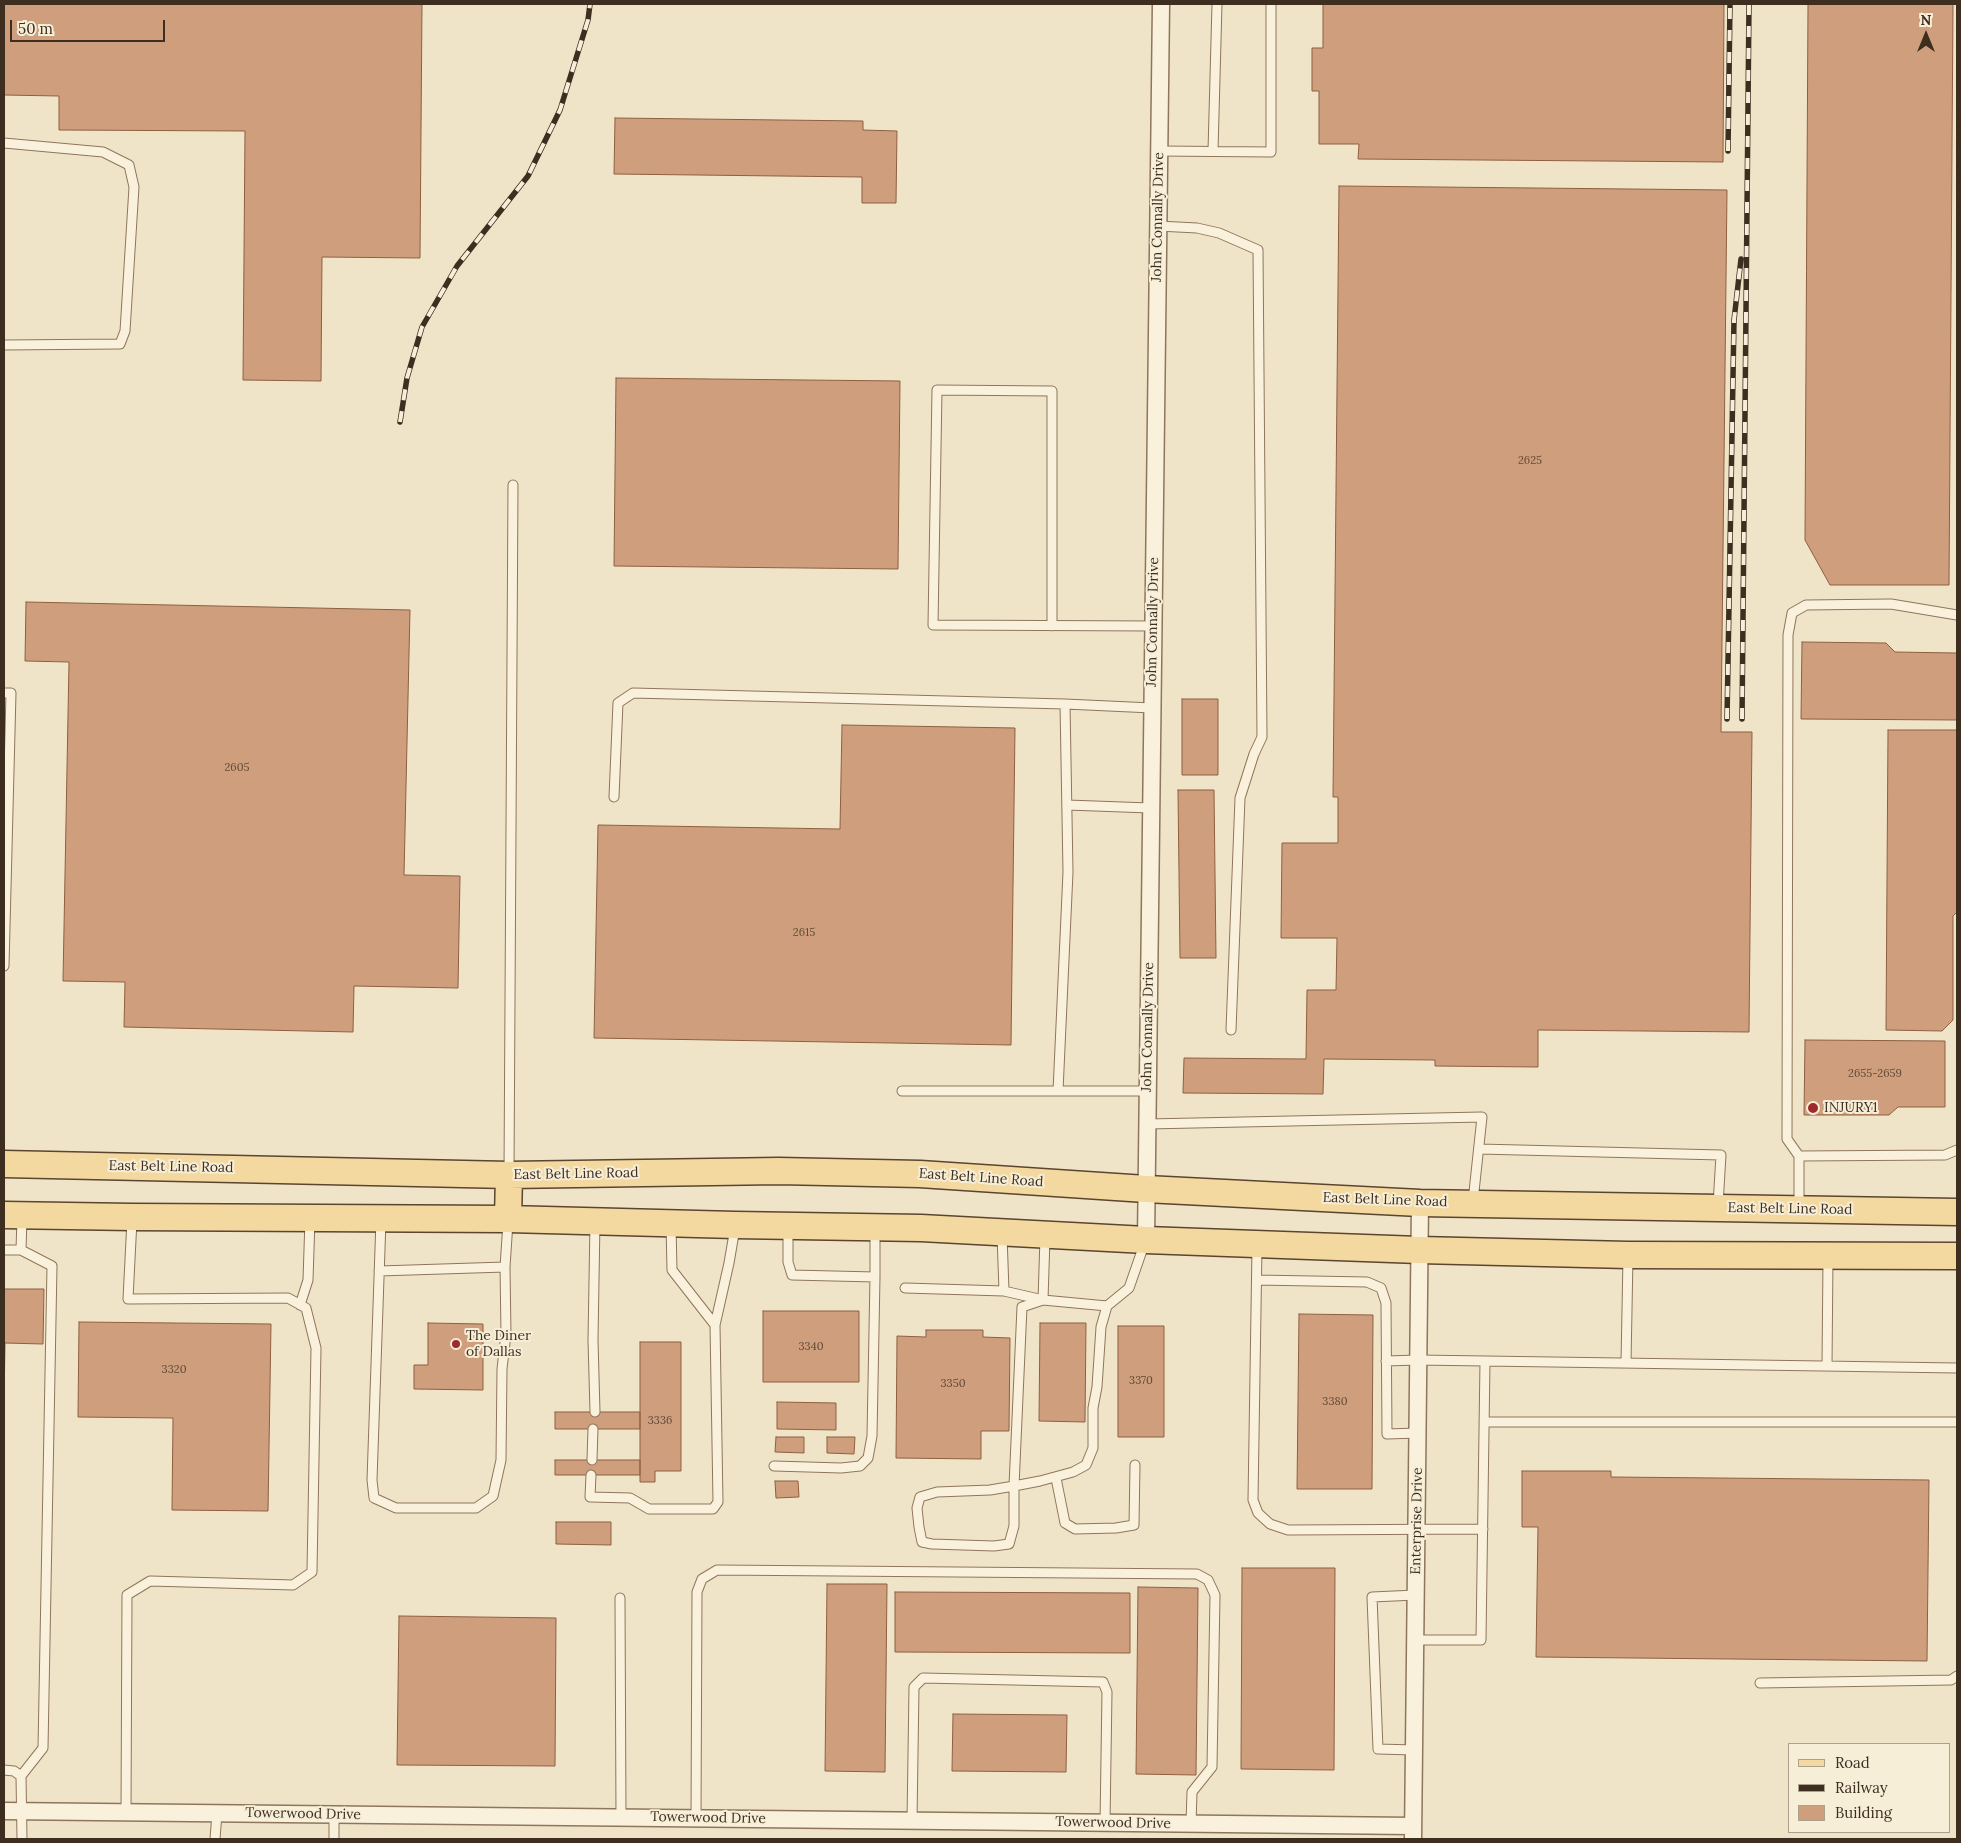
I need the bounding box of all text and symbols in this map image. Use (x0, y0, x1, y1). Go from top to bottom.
scale bar (12, 10, 168, 42)
north arrow (1901, 10, 1951, 60)
text: N (1921, 11, 1931, 29)
text: 50 m (18, 19, 53, 38)
street label: John Connally Drive (1148, 152, 1168, 282)
house number: 2625 (1518, 454, 1542, 468)
street label: John Connally Drive (1143, 557, 1163, 687)
house number: 2605 (224, 761, 250, 775)
house number: 2615 (793, 926, 815, 940)
street label: John Connally Drive (1138, 962, 1158, 1092)
house number: 2655-2659 (1848, 1067, 1902, 1081)
place label: INJURY1 (1824, 1100, 1878, 1116)
marker: INJURY1 (1806, 1101, 1820, 1115)
street label: East Belt Line Road (108, 1158, 234, 1176)
street label: East Belt Line Road (513, 1165, 639, 1183)
street label: East Belt Line Road (918, 1165, 1044, 1191)
street label: East Belt Line Road (1322, 1189, 1448, 1211)
street label: East Belt Line Road (1727, 1200, 1853, 1218)
place label: The Diner of Dallas (466, 1328, 531, 1360)
marker: The Diner of Dallas (450, 1338, 462, 1350)
house number: 3340 (798, 1340, 824, 1354)
house number: 3320 (162, 1363, 186, 1377)
house number: 3370 (1129, 1374, 1153, 1388)
house number: 3350 (940, 1377, 966, 1391)
house number: 3380 (1322, 1395, 1348, 1409)
house number: 3336 (648, 1414, 672, 1428)
street label: Enterprise Drive (1408, 1467, 1426, 1575)
legend (1788, 1743, 1951, 1833)
text: Road (1835, 1753, 1870, 1772)
text: Railway (1835, 1778, 1888, 1797)
text: Building (1835, 1803, 1892, 1822)
street label: Towerwood Drive (245, 1805, 361, 1823)
street label: Towerwood Drive (650, 1809, 766, 1827)
street label: Towerwood Drive (1055, 1814, 1171, 1832)

